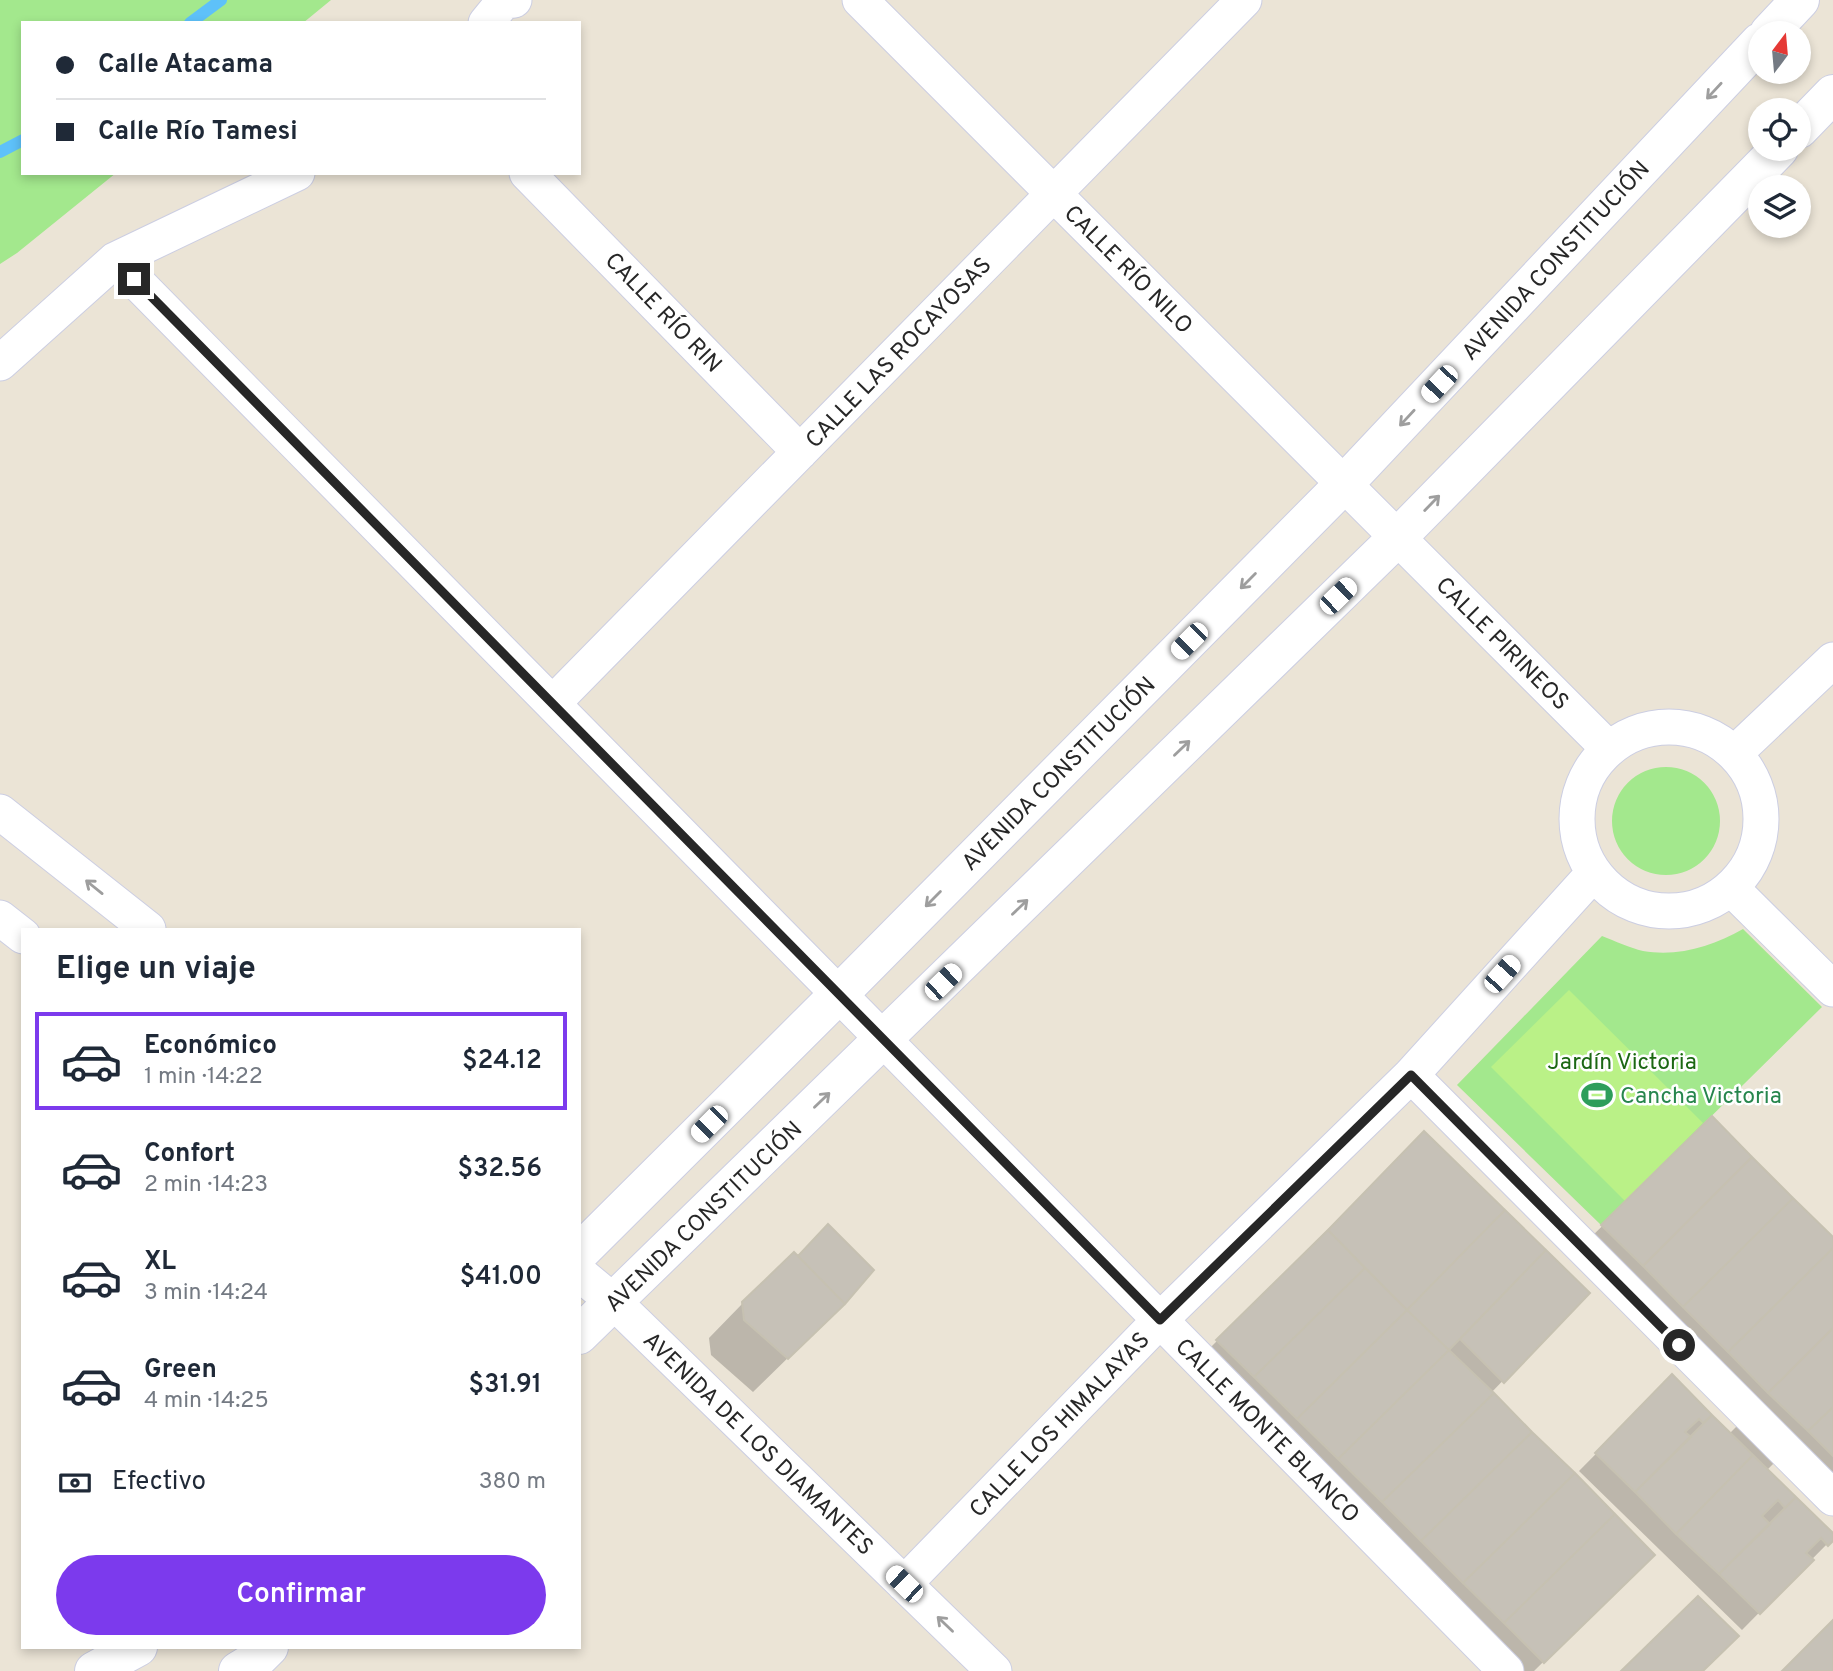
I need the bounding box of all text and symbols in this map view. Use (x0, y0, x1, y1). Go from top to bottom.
north arrow (1748, 21, 1811, 84)
map controls (1748, 21, 1811, 238)
text: Calle Atacama (98, 49, 273, 82)
one-way arrow (1705, 83, 1722, 100)
button: locate (1748, 98, 1811, 161)
text: Calle Río Tamesi (98, 116, 298, 149)
street label: AVENIDA CONSTITUCIÓN (1455, 154, 1657, 368)
button: layers (1748, 175, 1811, 238)
street label: CALLE RÍO NILO (1057, 199, 1199, 341)
street label: CALLE RÍO RIN (597, 247, 728, 380)
street label: CALLE LAS ROCAYOSAS (801, 252, 999, 456)
route end (118, 263, 150, 295)
car (1417, 361, 1462, 407)
one-way arrow (1398, 409, 1415, 426)
one-way arrow (1423, 494, 1440, 511)
one-way arrow (1240, 572, 1257, 589)
street label: CALLE PIRINEOS (1428, 572, 1574, 718)
car (1316, 574, 1361, 618)
car (1167, 619, 1212, 663)
street label: AVENIDA CONSTITUCIÓN (955, 670, 1163, 878)
one-way arrow (1173, 740, 1190, 757)
one-way arrow (86, 879, 104, 894)
one-way arrow (925, 891, 942, 908)
one-way arrow (1011, 899, 1028, 916)
text: Elige un viaje (56, 950, 256, 990)
car (1481, 951, 1524, 997)
car (921, 960, 966, 1004)
icon: car (60, 1030, 123, 1093)
text: Económico (144, 1030, 277, 1063)
text: $24.12 (462, 1045, 542, 1078)
park label: Jardín Victoria (1547, 1049, 1697, 1078)
text: 1 min · 14:22 (144, 1063, 263, 1092)
sports icon: Cancha Victoria (1580, 1078, 1614, 1112)
place label: Cancha Victoria (1620, 1083, 1782, 1112)
one-way arrow (813, 1092, 830, 1109)
car (687, 1102, 732, 1146)
street label: AVENIDA CONSTITUCIÓN (599, 1115, 809, 1320)
icon: car (60, 1138, 123, 1201)
text: Confort (144, 1138, 235, 1171)
text: $32.56 (457, 1153, 542, 1186)
text: 2 min · 14:23 (144, 1171, 268, 1200)
icon: car (60, 1246, 123, 1309)
text: XL (144, 1246, 176, 1279)
text: $41.00 (460, 1261, 542, 1294)
text: 3 min · 14:24 (144, 1279, 268, 1308)
street label: AVENIDA DE LOS DIAMANTES (636, 1327, 879, 1563)
street label: CALLE LOS HIMALAYAS (964, 1327, 1157, 1525)
route start (1663, 1329, 1695, 1361)
street label: CALLE MONTE BLANCO (1168, 1333, 1365, 1530)
icon: car (60, 1354, 123, 1417)
text: Green (144, 1354, 217, 1387)
text: $31.91 (469, 1369, 542, 1402)
text: 4 min · 14:25 (144, 1387, 269, 1416)
icon: cash (56, 1464, 94, 1502)
text: Efectivo (112, 1466, 206, 1499)
text: 380 m (479, 1468, 546, 1497)
button: Confirmar (56, 1555, 546, 1635)
car (882, 1562, 927, 1606)
one-way arrow (937, 1615, 954, 1632)

